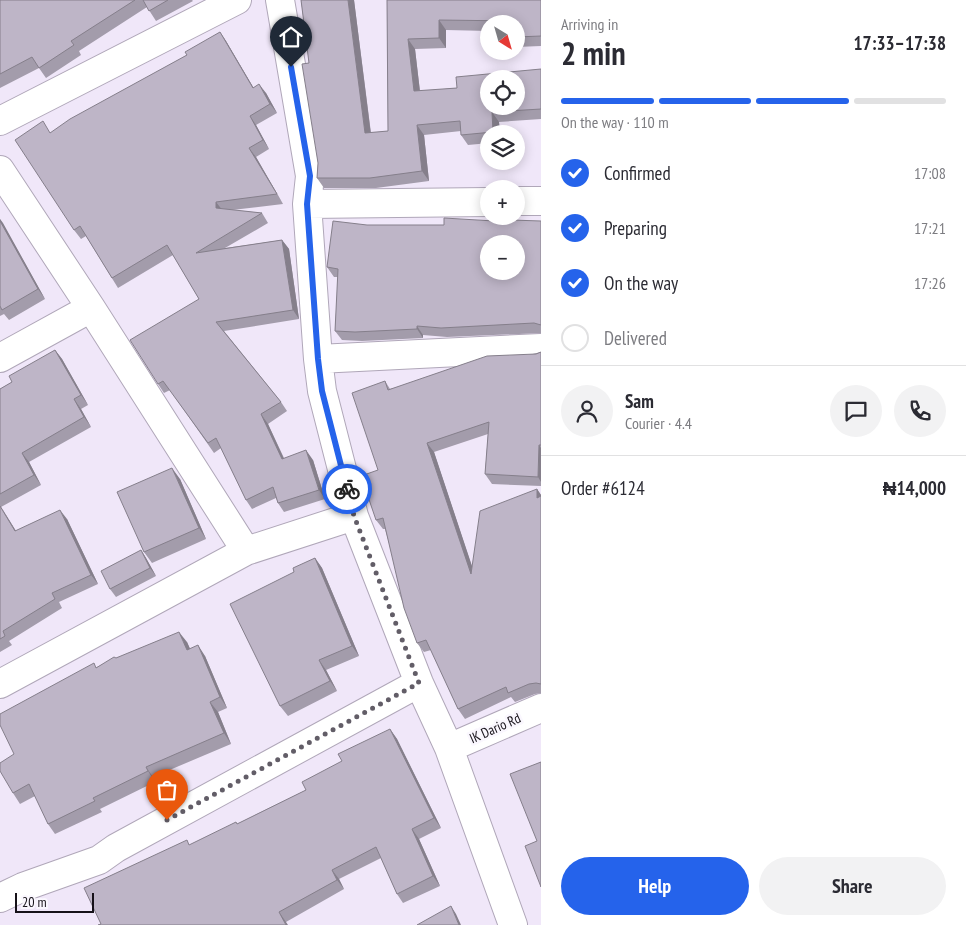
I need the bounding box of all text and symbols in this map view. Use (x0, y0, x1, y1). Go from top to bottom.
text: Arriving in (561, 14, 618, 34)
north arrow (480, 15, 525, 60)
map controls (480, 15, 525, 280)
pin (270, 16, 312, 67)
icon: home (277, 23, 305, 51)
text: 17:33–17:38 (853, 31, 946, 55)
text: 2 min (561, 32, 626, 74)
button: locate (480, 70, 525, 115)
text: On the way · 110 m (561, 112, 669, 132)
button: layers (480, 125, 525, 170)
icon: check (561, 159, 589, 187)
text: Confirmed (604, 161, 671, 185)
text: 17:08 (914, 163, 946, 183)
button: + (480, 180, 525, 225)
icon: check (561, 214, 589, 242)
text: Preparing (604, 216, 667, 240)
text: 17:21 (914, 218, 946, 238)
button: − (480, 235, 525, 280)
icon: check (561, 269, 589, 297)
text: On the way (604, 271, 678, 295)
text: 17:26 (914, 273, 946, 293)
text: Delivered (604, 326, 667, 350)
button: person (561, 385, 613, 437)
button: chat (830, 385, 882, 437)
button: phone (894, 385, 946, 437)
text: Sam (625, 389, 654, 413)
text: Courier · 4.4 (625, 413, 692, 433)
courier (322, 464, 372, 514)
icon: bike (333, 475, 361, 503)
text: Order #6124 (561, 476, 645, 500)
text: ₦14,000 (883, 476, 946, 500)
street label: IK Dario Rd (466, 709, 524, 747)
pin (146, 769, 188, 820)
icon: bag (153, 776, 181, 804)
button: Help (561, 857, 749, 915)
button: Share (759, 857, 946, 915)
scale bar (15, 890, 94, 913)
text: 20 m (22, 893, 47, 911)

